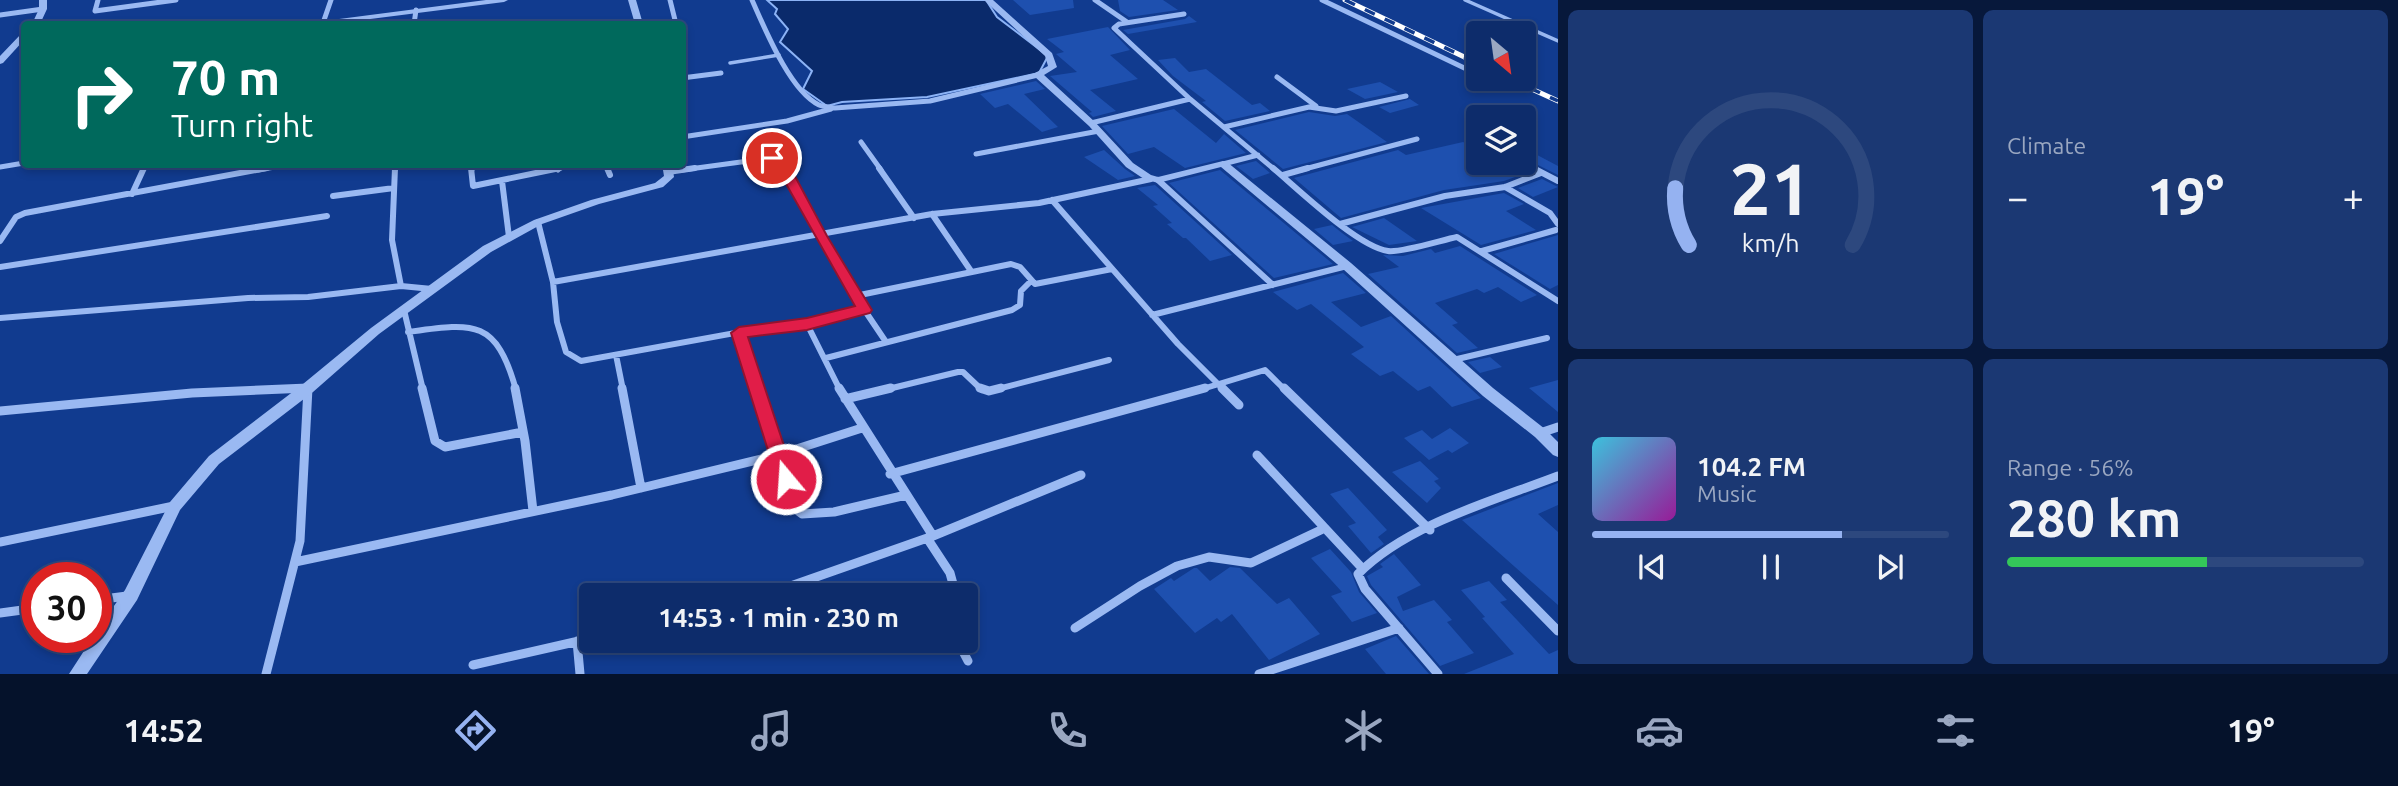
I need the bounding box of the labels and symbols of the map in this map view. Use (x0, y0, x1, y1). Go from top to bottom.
north arrow (1466, 21, 1536, 91)
pin (742, 128, 802, 188)
position arrow (749, 442, 823, 516)
speed limit sign: 30 (21, 562, 112, 653)

